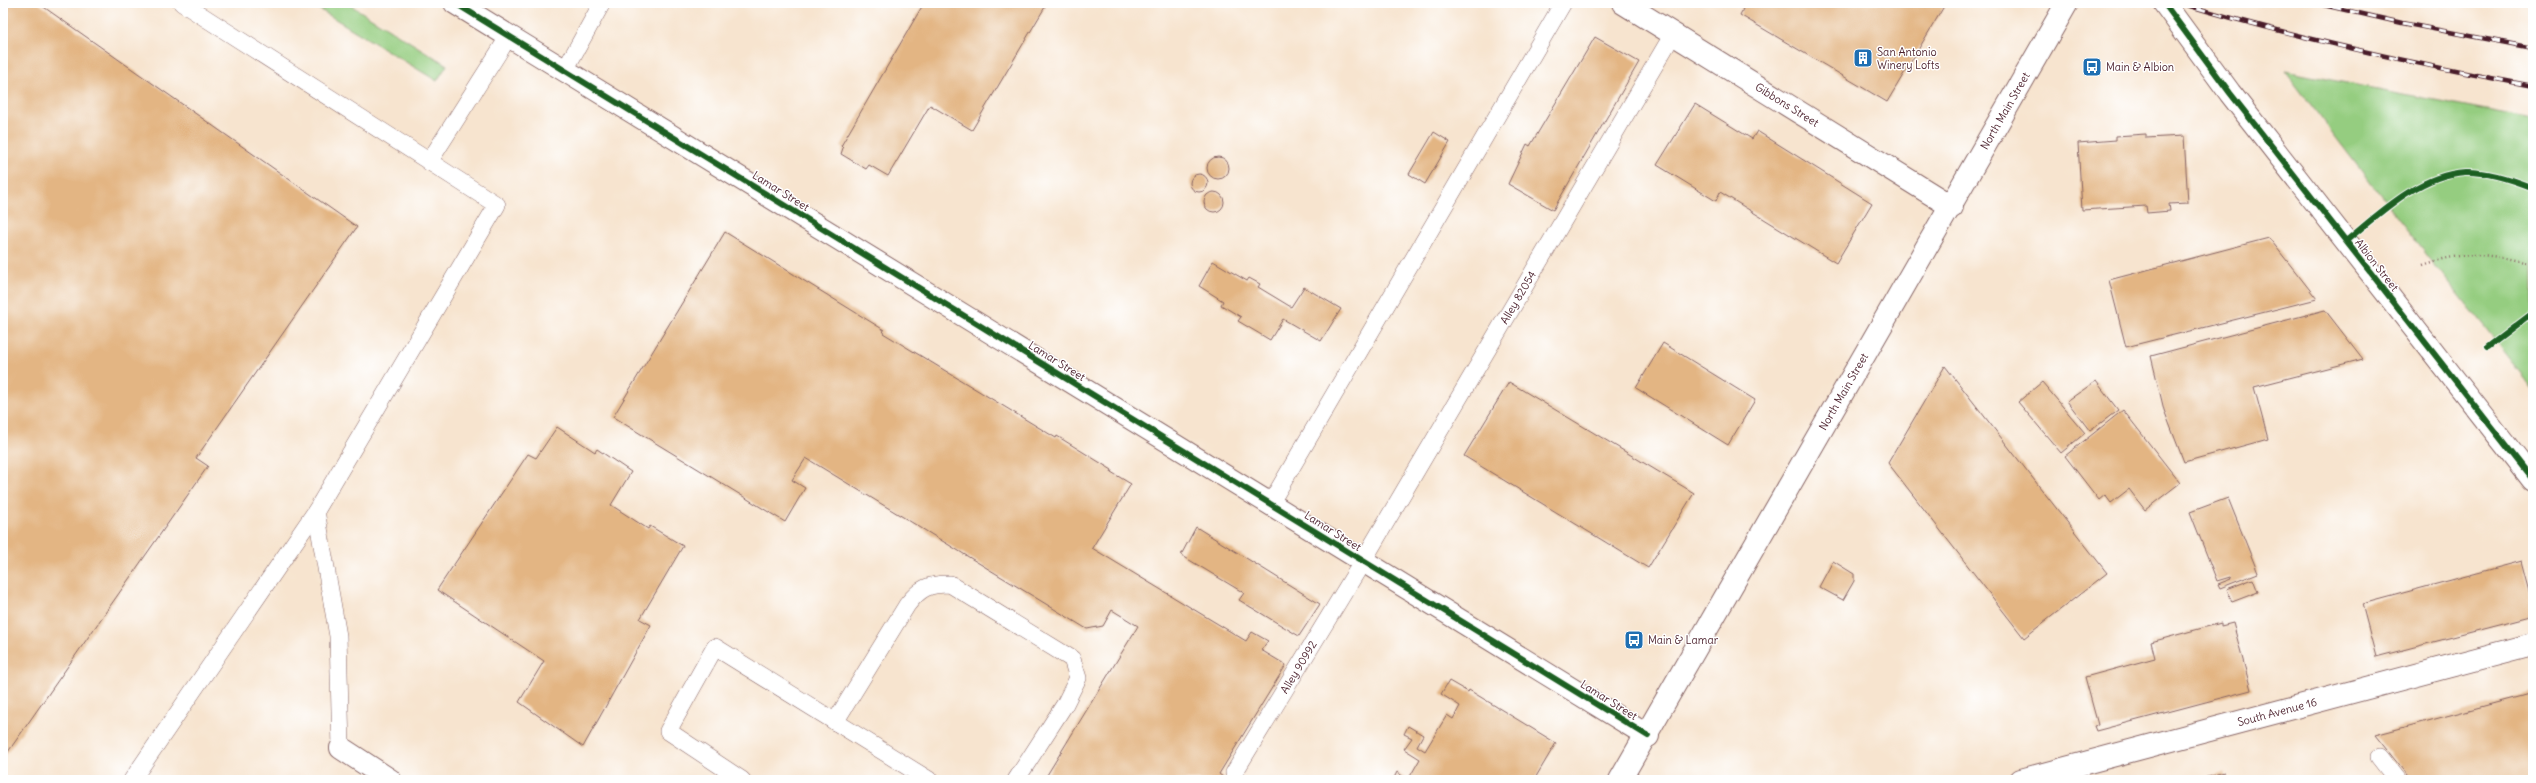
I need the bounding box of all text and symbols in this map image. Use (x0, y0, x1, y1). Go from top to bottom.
place label: San Antonio Winery Lofts (1877, 45, 1939, 72)
building icon: San Antonio Winery Lofts (1852, 47, 1874, 69)
bus stop icon: Main & Albion (2081, 56, 2103, 78)
place label: Main & Albion (2106, 60, 2174, 74)
street label: North Main Street (1977, 69, 2033, 152)
street label: Gibbons Street (1753, 80, 1822, 130)
street label: Lamar Street (750, 168, 812, 214)
street label: Albion Street (2352, 236, 2402, 294)
street label: Alley 82054 (1497, 268, 1539, 326)
street label: Lamar Street (1026, 338, 1088, 384)
street label: North Main Street (1816, 350, 1871, 433)
street label: Lamar Street (1302, 508, 1364, 554)
bus stop icon: Main & Lamar (1623, 629, 1645, 651)
place label: Main & Lamar (1648, 633, 1719, 647)
street label: Alley 90992 (1277, 638, 1320, 696)
street label: Lamar Street (1578, 677, 1640, 723)
street label: South Avenue 16 (2236, 695, 2318, 729)

